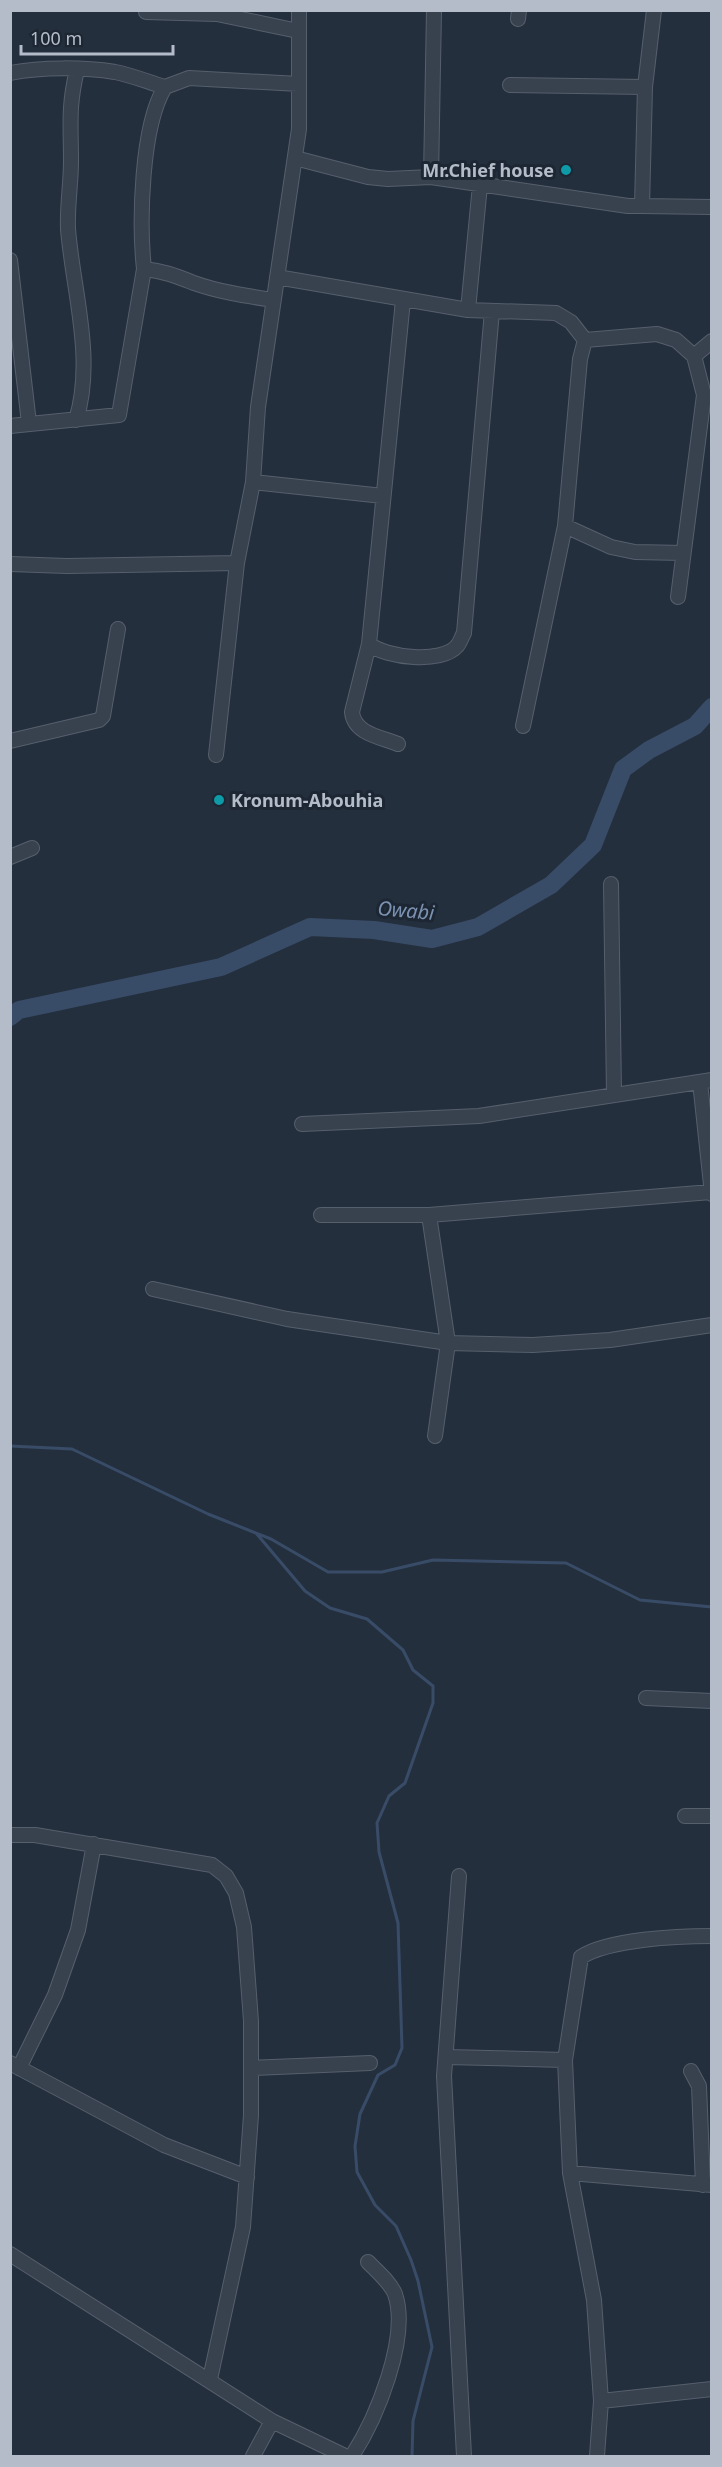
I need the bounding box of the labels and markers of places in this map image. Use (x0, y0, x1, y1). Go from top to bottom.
place label: Mr.Chief house (422, 158, 554, 182)
marker: Mr.Chief house (559, 163, 573, 177)
place label: Kronum-Abouhia (231, 788, 383, 812)
marker: Kronum-Abouhia (212, 793, 226, 807)

